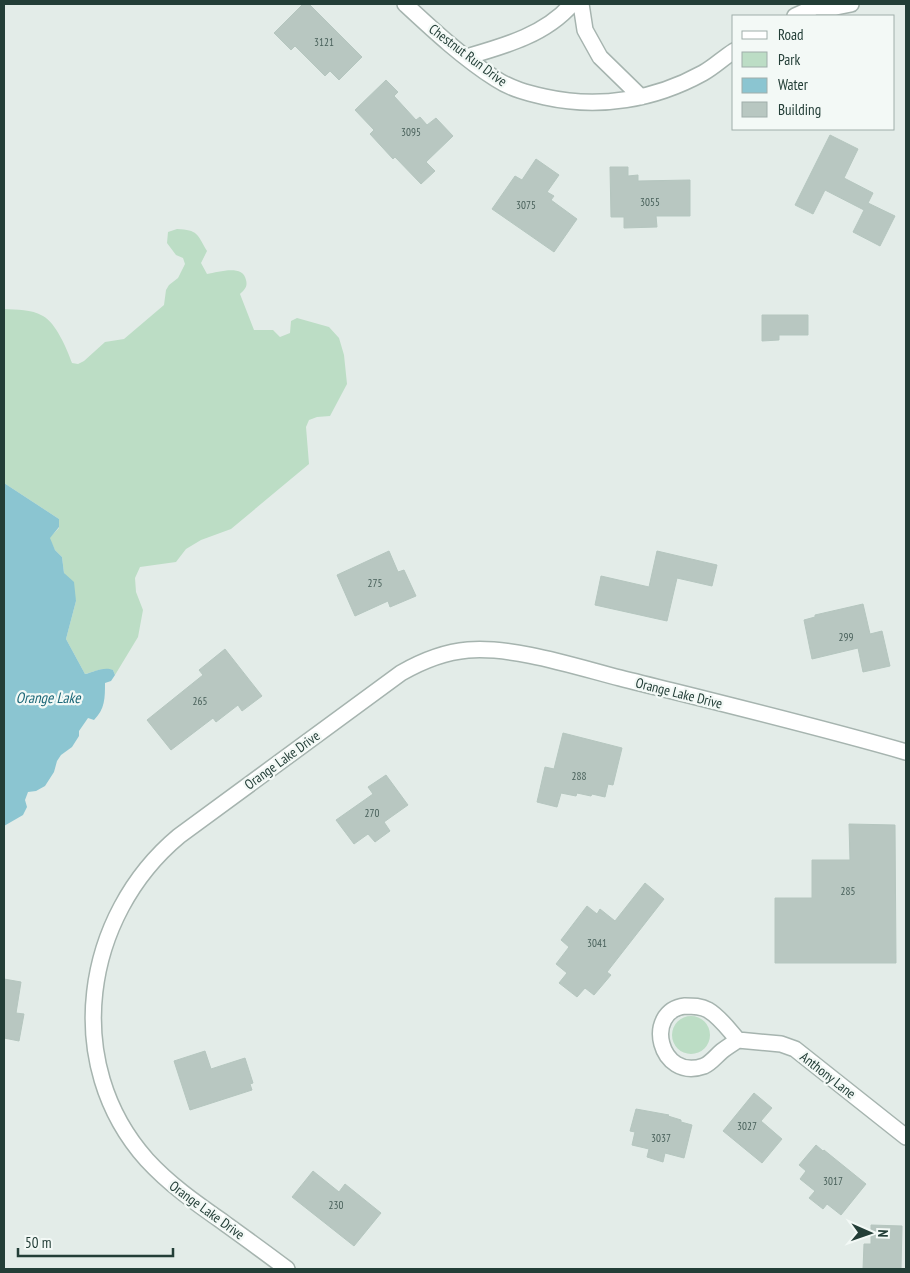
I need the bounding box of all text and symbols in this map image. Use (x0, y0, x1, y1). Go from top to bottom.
legend (732, 15, 895, 130)
street label: Chestnut Run Drive (425, 20, 511, 90)
text: Road (778, 25, 804, 44)
house number: 3121 (314, 35, 334, 49)
text: Park (778, 50, 800, 69)
text: Water (778, 75, 809, 94)
text: Building (778, 100, 821, 119)
house number: 3095 (401, 125, 421, 139)
house number: 3055 (640, 195, 660, 209)
house number: 3075 (516, 198, 536, 212)
house number: 275 (368, 576, 382, 590)
house number: 299 (839, 630, 853, 644)
street label: Orange Lake Drive (634, 674, 724, 713)
water label: Orange Lake (16, 688, 81, 707)
house number: 265 (193, 694, 207, 708)
street label: Orange Lake Drive (241, 727, 323, 793)
house number: 288 (572, 769, 586, 783)
house number: 270 (365, 806, 379, 820)
house number: 285 (841, 884, 855, 898)
house number: 3041 (587, 936, 607, 950)
street label: Anthony Lane (796, 1048, 860, 1103)
house number: 3027 (737, 1119, 757, 1133)
house number: 3037 (651, 1131, 671, 1145)
house number: 3017 (823, 1174, 843, 1188)
street label: Orange Lake Drive (166, 1177, 248, 1243)
house number: 230 (329, 1198, 343, 1212)
north arrow (845, 1208, 895, 1258)
scale bar (18, 1226, 172, 1258)
text: N (874, 1229, 892, 1238)
text: 50 m (25, 1233, 51, 1252)

